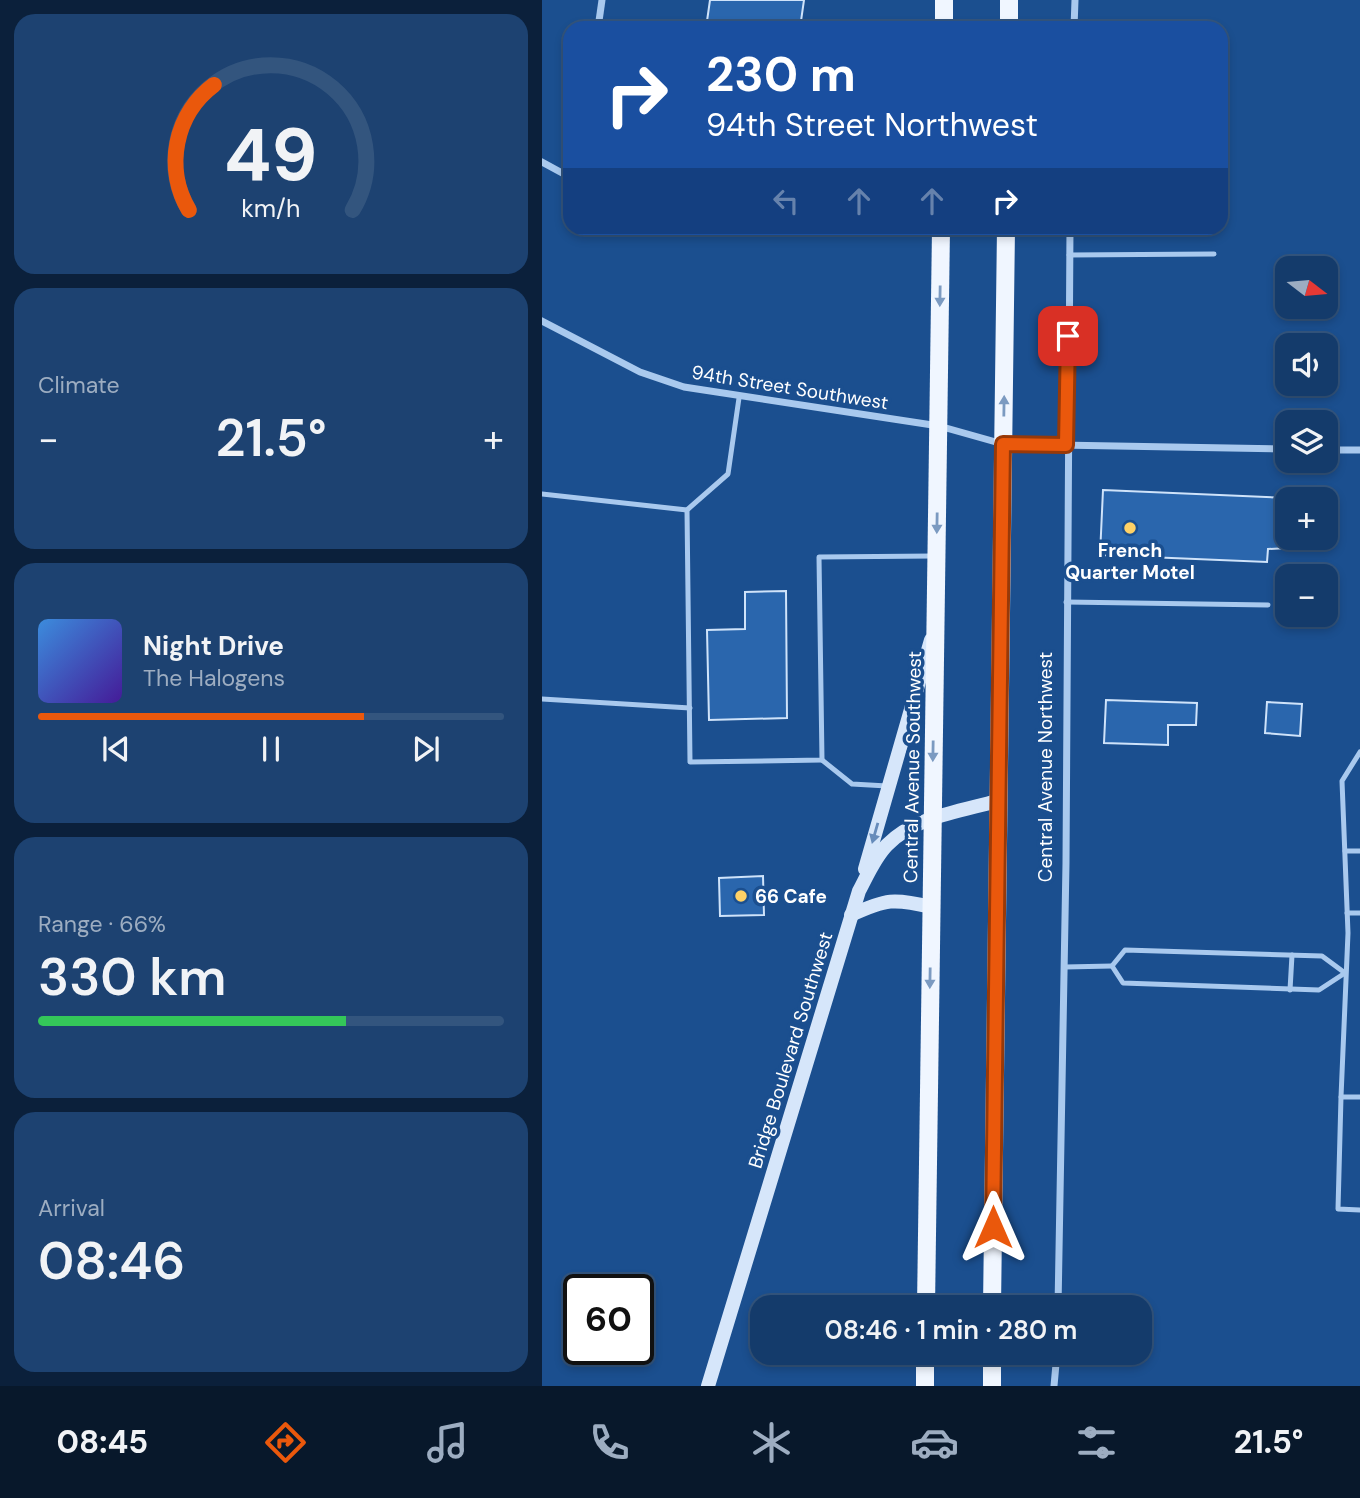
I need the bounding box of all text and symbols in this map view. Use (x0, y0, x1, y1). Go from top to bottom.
text: 230 m (706, 42, 856, 106)
icon: right (591, 49, 682, 140)
text: 94th Street Northwest (706, 104, 1038, 146)
text: 49 (224, 109, 318, 204)
icon: left (767, 182, 805, 220)
icon: ahead (840, 182, 878, 220)
icon: ahead (913, 182, 951, 220)
icon: right (986, 182, 1024, 220)
text: km/h (241, 192, 301, 225)
north arrow (1275, 256, 1338, 318)
map controls (1275, 256, 1338, 627)
one-way arrow (934, 285, 946, 307)
pin (1038, 306, 1098, 366)
icon: arrive (1049, 317, 1087, 355)
button: sound (1275, 333, 1338, 396)
street label: 94th Street Southwest (690, 360, 890, 415)
text: Climate (38, 370, 120, 400)
one-way arrow (998, 395, 1010, 417)
text: 21.5° (215, 404, 327, 472)
button: layers (1275, 410, 1338, 473)
text: − (38, 414, 59, 464)
text: + (483, 414, 504, 464)
button: + (1275, 487, 1338, 550)
one-way arrow (931, 512, 942, 534)
marker: French Quarter Motel (1122, 520, 1138, 536)
place label: French Quarter Motel (1065, 538, 1195, 585)
button: − (1275, 564, 1338, 627)
text: Night Drive (143, 629, 284, 663)
street label: Central Avenue Southwest (898, 651, 927, 883)
street label: Central Avenue Northwest (1033, 652, 1058, 882)
text: The Halogens (143, 663, 285, 693)
icon: previous (97, 730, 135, 768)
icon: pause (252, 730, 290, 768)
icon: next (407, 730, 445, 768)
one-way arrow (927, 740, 939, 762)
one-way arrow (870, 823, 880, 844)
place label: 66 Cafe (755, 884, 827, 909)
marker: 66 Cafe (733, 888, 749, 904)
text: Range · 66% (38, 909, 166, 939)
street label: Bridge Boulevard Southwest (743, 929, 838, 1171)
text: 330 km (38, 943, 226, 1011)
one-way arrow (924, 967, 936, 989)
position arrow (956, 1190, 1030, 1264)
text: Arrival (38, 1193, 105, 1223)
text: 08:46 (38, 1227, 185, 1295)
speed limit sign: 60 (563, 1274, 654, 1365)
text: 08:46 · 1 min · 280 m (825, 1313, 1077, 1347)
icon: directions (261, 1418, 310, 1467)
icon: music (423, 1418, 472, 1467)
icon: phone (585, 1418, 634, 1467)
icon: climate (747, 1418, 796, 1467)
icon: car (910, 1418, 959, 1467)
icon: filters (1072, 1418, 1121, 1467)
text: 08:45 (57, 1421, 148, 1463)
text: 21.5° (1234, 1421, 1303, 1463)

